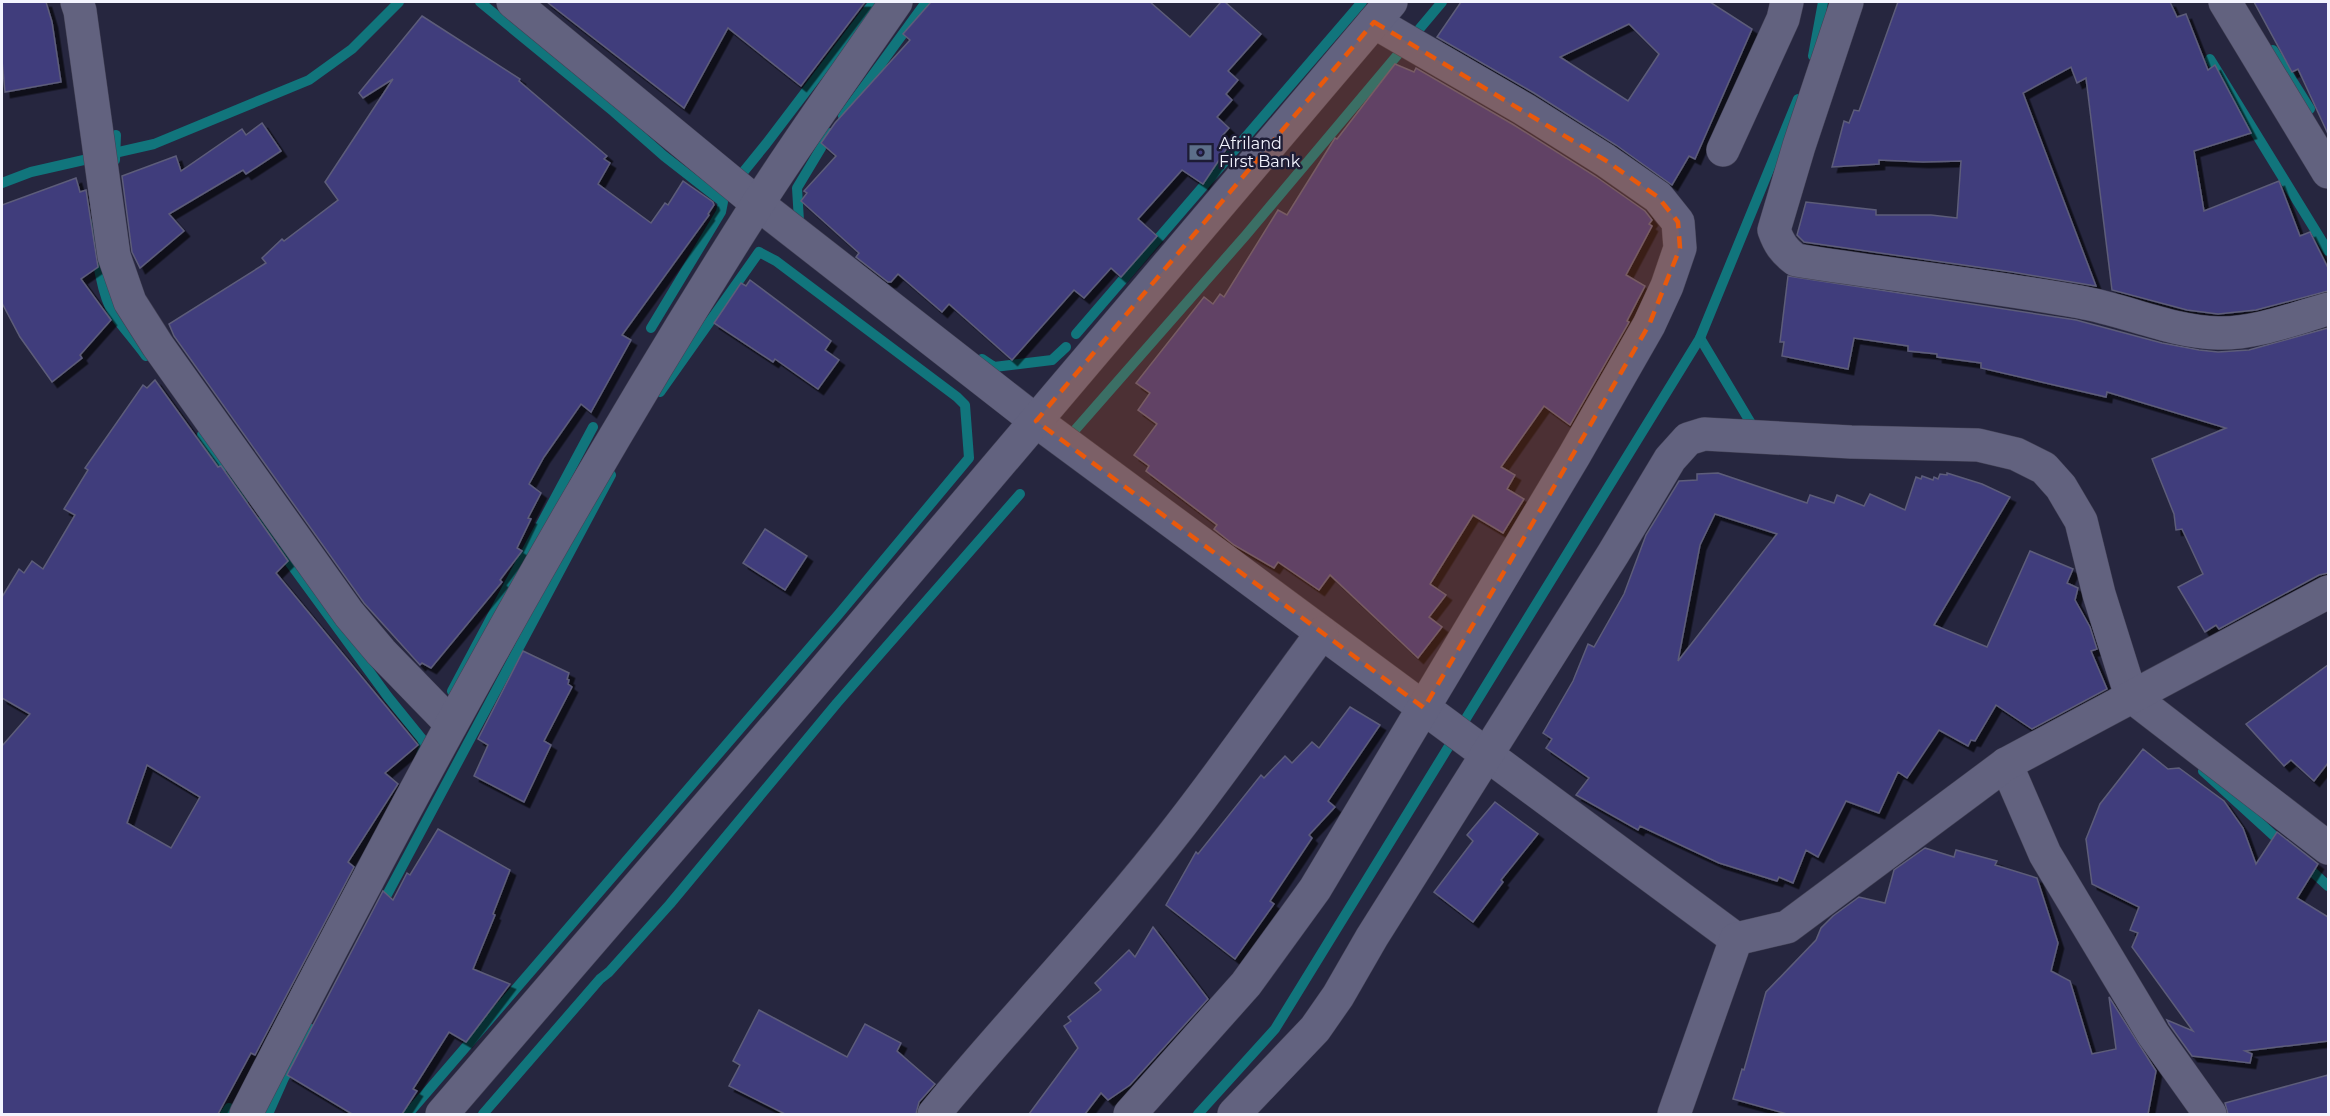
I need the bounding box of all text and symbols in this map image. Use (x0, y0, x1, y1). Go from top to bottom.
place label: Afriland First Bank (1219, 134, 1301, 171)
bank icon: Afriland First Bank (1188, 139, 1214, 165)

